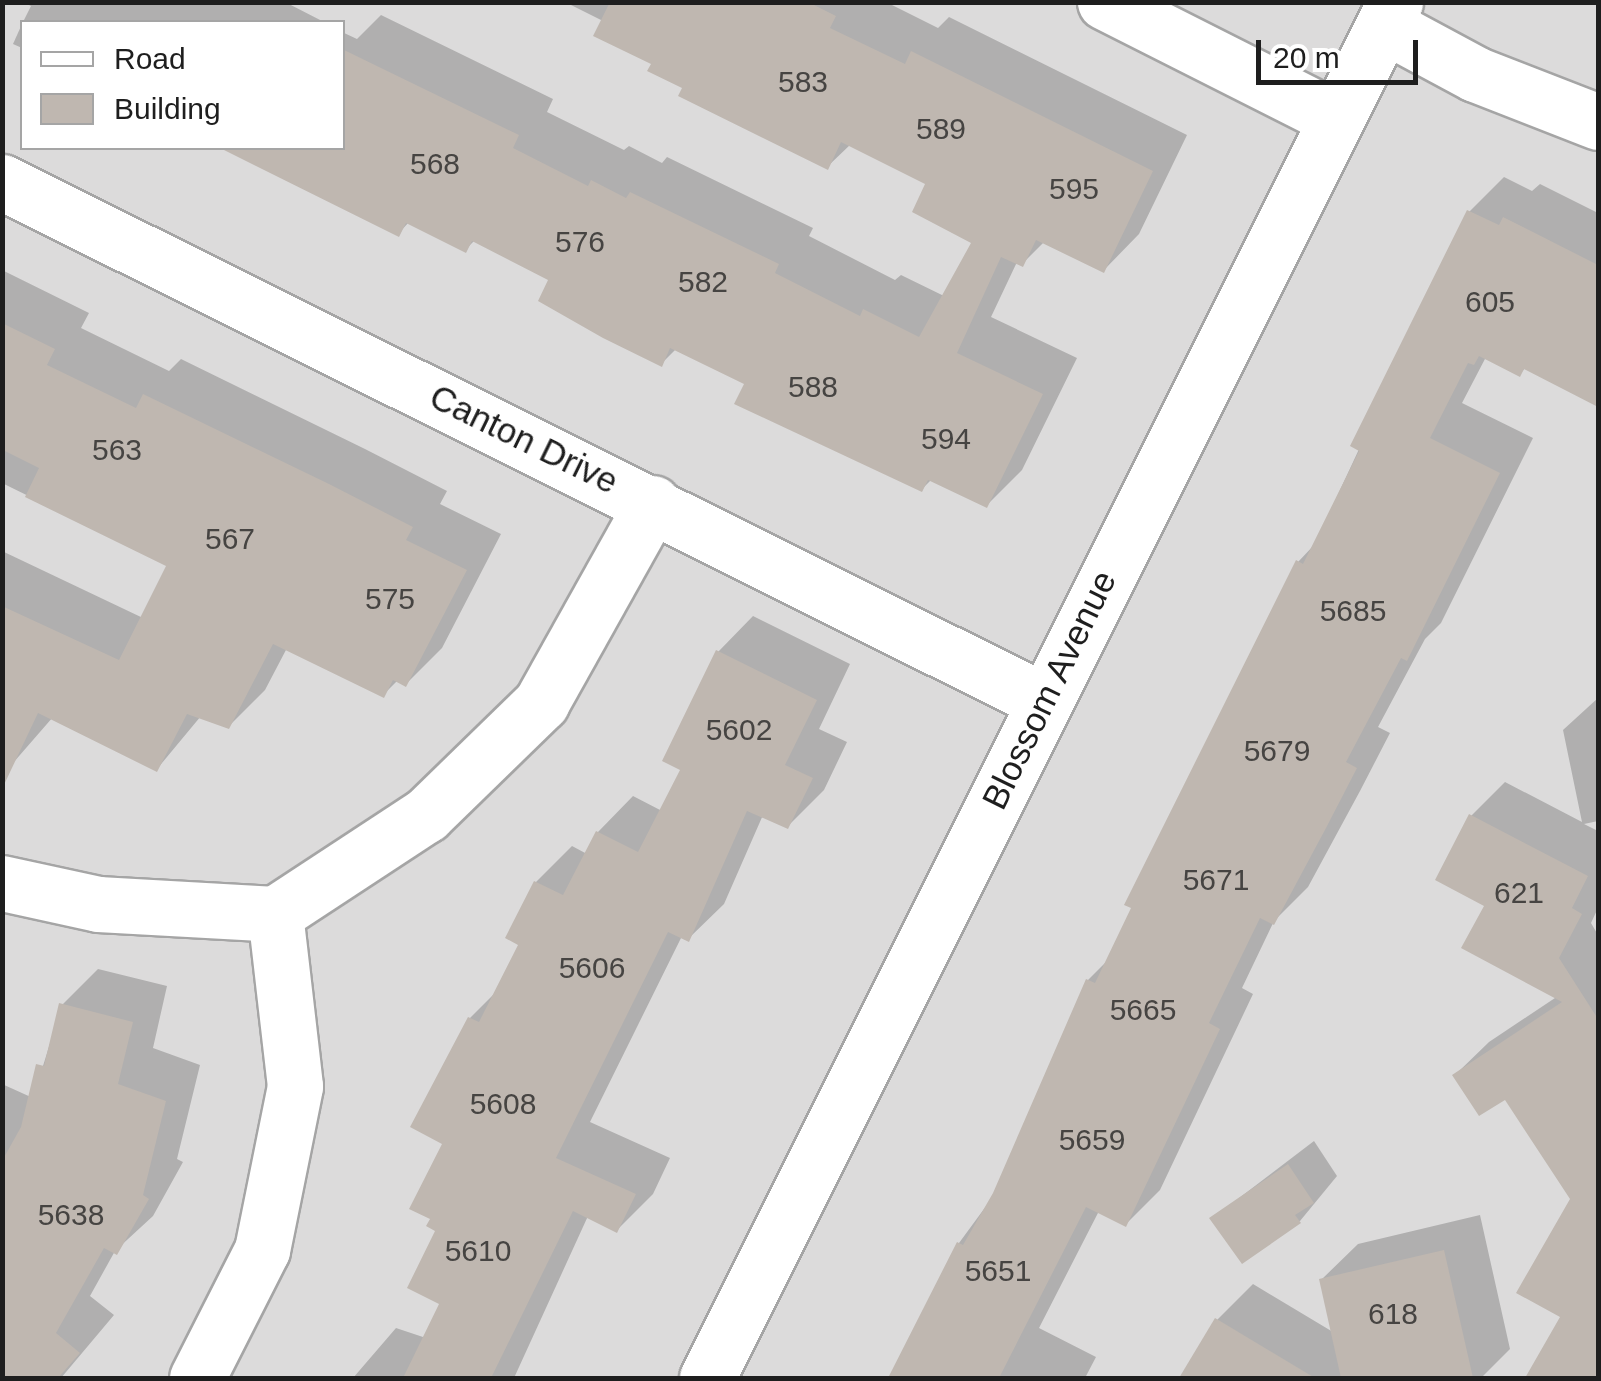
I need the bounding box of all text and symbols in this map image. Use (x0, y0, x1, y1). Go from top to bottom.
legend (20, 20, 345, 150)
scale bar (1261, 20, 1424, 82)
text: 20 m (1273, 41, 1340, 74)
text: Road (114, 42, 186, 75)
house number: 583 (778, 64, 828, 100)
text: Building (114, 92, 221, 125)
house number: 589 (916, 111, 966, 147)
house number: 568 (410, 146, 460, 182)
house number: 595 (1049, 171, 1099, 207)
house number: 576 (555, 224, 605, 260)
house number: 582 (678, 264, 728, 300)
house number: 605 (1465, 284, 1515, 320)
house number: 588 (788, 369, 838, 405)
street label: Canton Drive (423, 375, 625, 503)
house number: 594 (921, 421, 971, 457)
house number: 563 (92, 432, 142, 468)
house number: 567 (205, 521, 255, 557)
street label: Blossom Avenue (973, 563, 1125, 817)
house number: 575 (365, 581, 415, 617)
house number: 5685 (1320, 593, 1386, 629)
house number: 5602 (706, 712, 772, 748)
house number: 5679 (1244, 733, 1310, 769)
house number: 5671 (1183, 862, 1249, 898)
house number: 621 (1494, 875, 1544, 911)
house number: 5606 (559, 950, 625, 986)
house number: 5665 (1110, 992, 1176, 1028)
house number: 5608 (470, 1086, 536, 1122)
house number: 5659 (1059, 1122, 1125, 1158)
house number: 5638 (38, 1197, 104, 1233)
house number: 5610 (445, 1233, 511, 1269)
house number: 5651 (965, 1253, 1031, 1289)
house number: 618 (1368, 1296, 1418, 1332)

